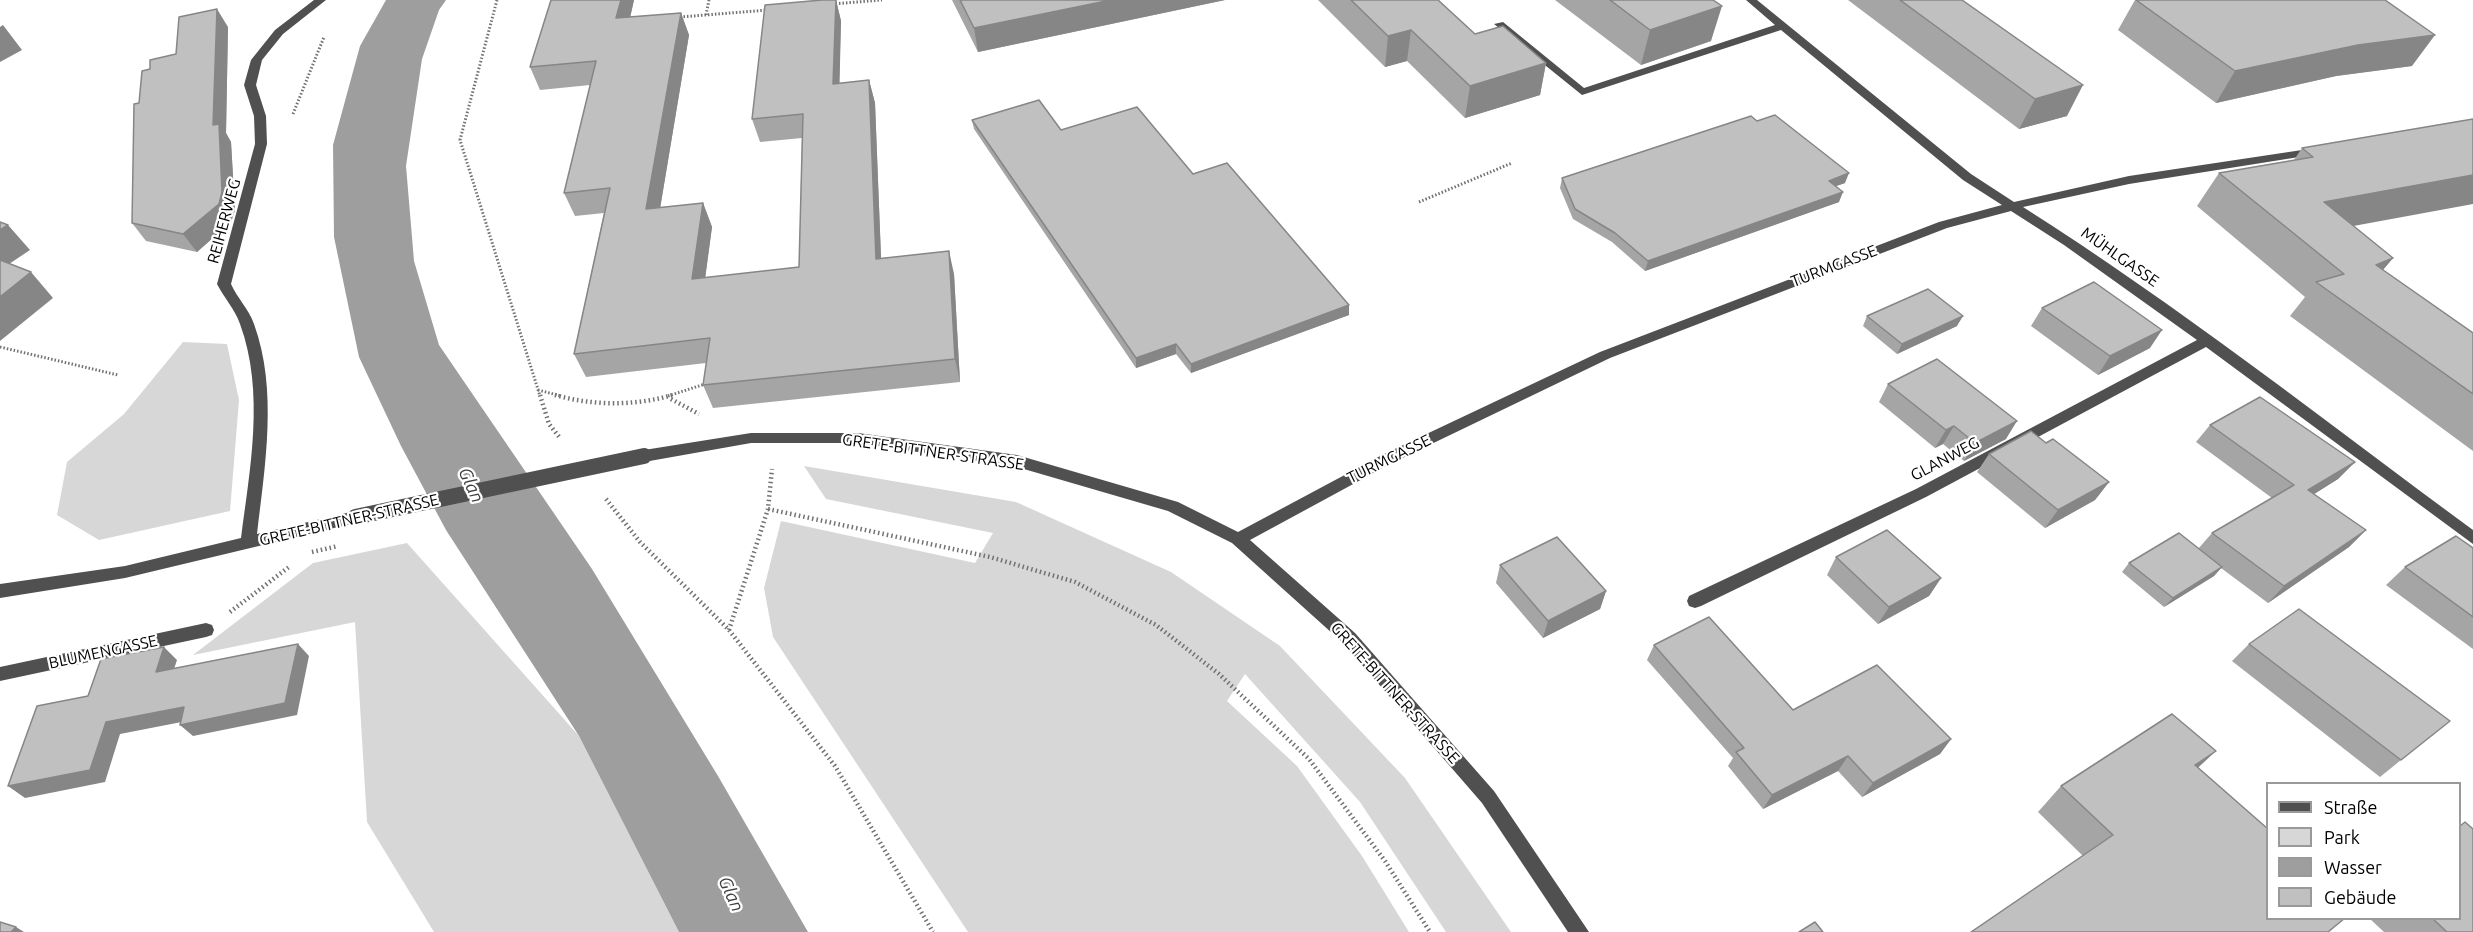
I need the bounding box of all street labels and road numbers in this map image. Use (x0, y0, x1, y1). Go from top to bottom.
street label: REIHERWEG (203, 176, 245, 266)
street label: MÜHLGASSE (2077, 223, 2163, 291)
street label: TURMGASSE (1788, 241, 1880, 291)
street label: GRETE-BITTNER-STRASSE (841, 430, 1025, 474)
street label: TURMGASSE (1344, 430, 1434, 488)
street label: GLANWEG (1907, 433, 1983, 485)
street label: GRETE-BITTNER-STRASSE (257, 490, 441, 550)
street label: GRETE-BITTNER-STRASSE (1326, 618, 1464, 768)
street label: BLUMENGASSE (47, 631, 159, 673)

